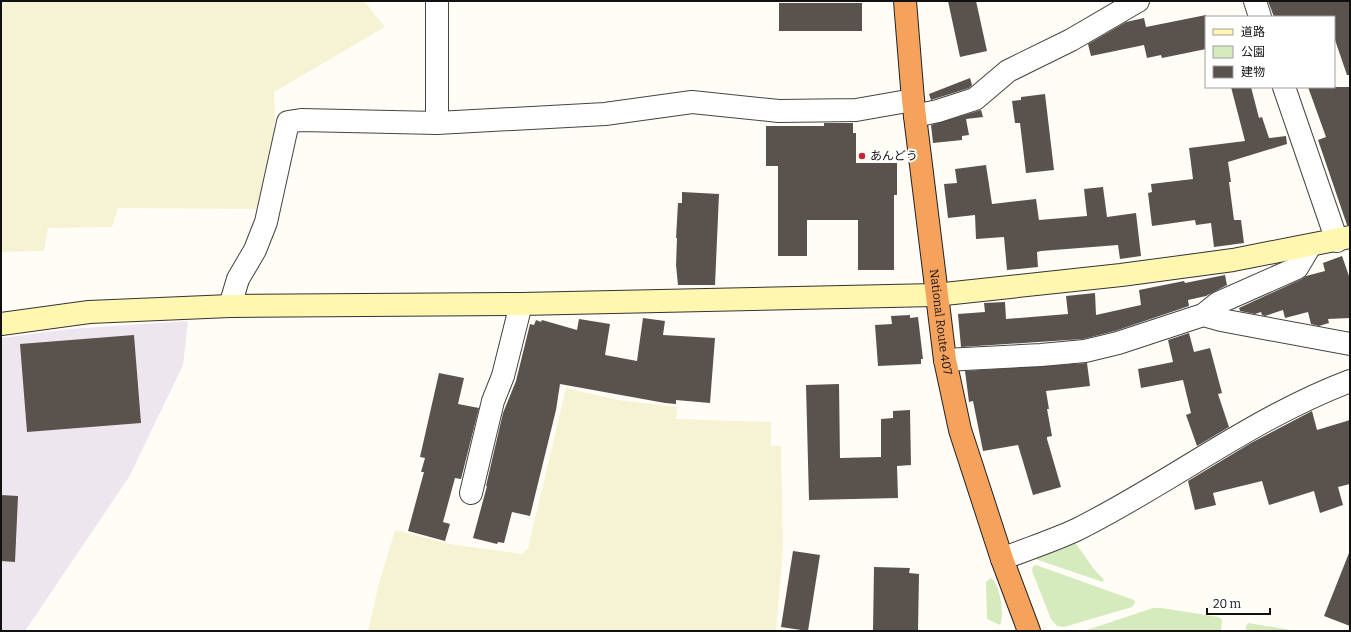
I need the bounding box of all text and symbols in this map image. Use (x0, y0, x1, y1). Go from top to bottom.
legend (1205, 16, 1335, 88)
text: 道路 (1241, 25, 1265, 39)
text: 公園 (1241, 45, 1265, 59)
text: 建物 (1241, 65, 1265, 79)
place label: あんどう (870, 149, 918, 163)
marker: あんどう (857, 151, 867, 161)
street label: National Route 407 (927, 268, 955, 376)
scale bar (1207, 590, 1270, 616)
text: 20 m (1213, 597, 1242, 611)

